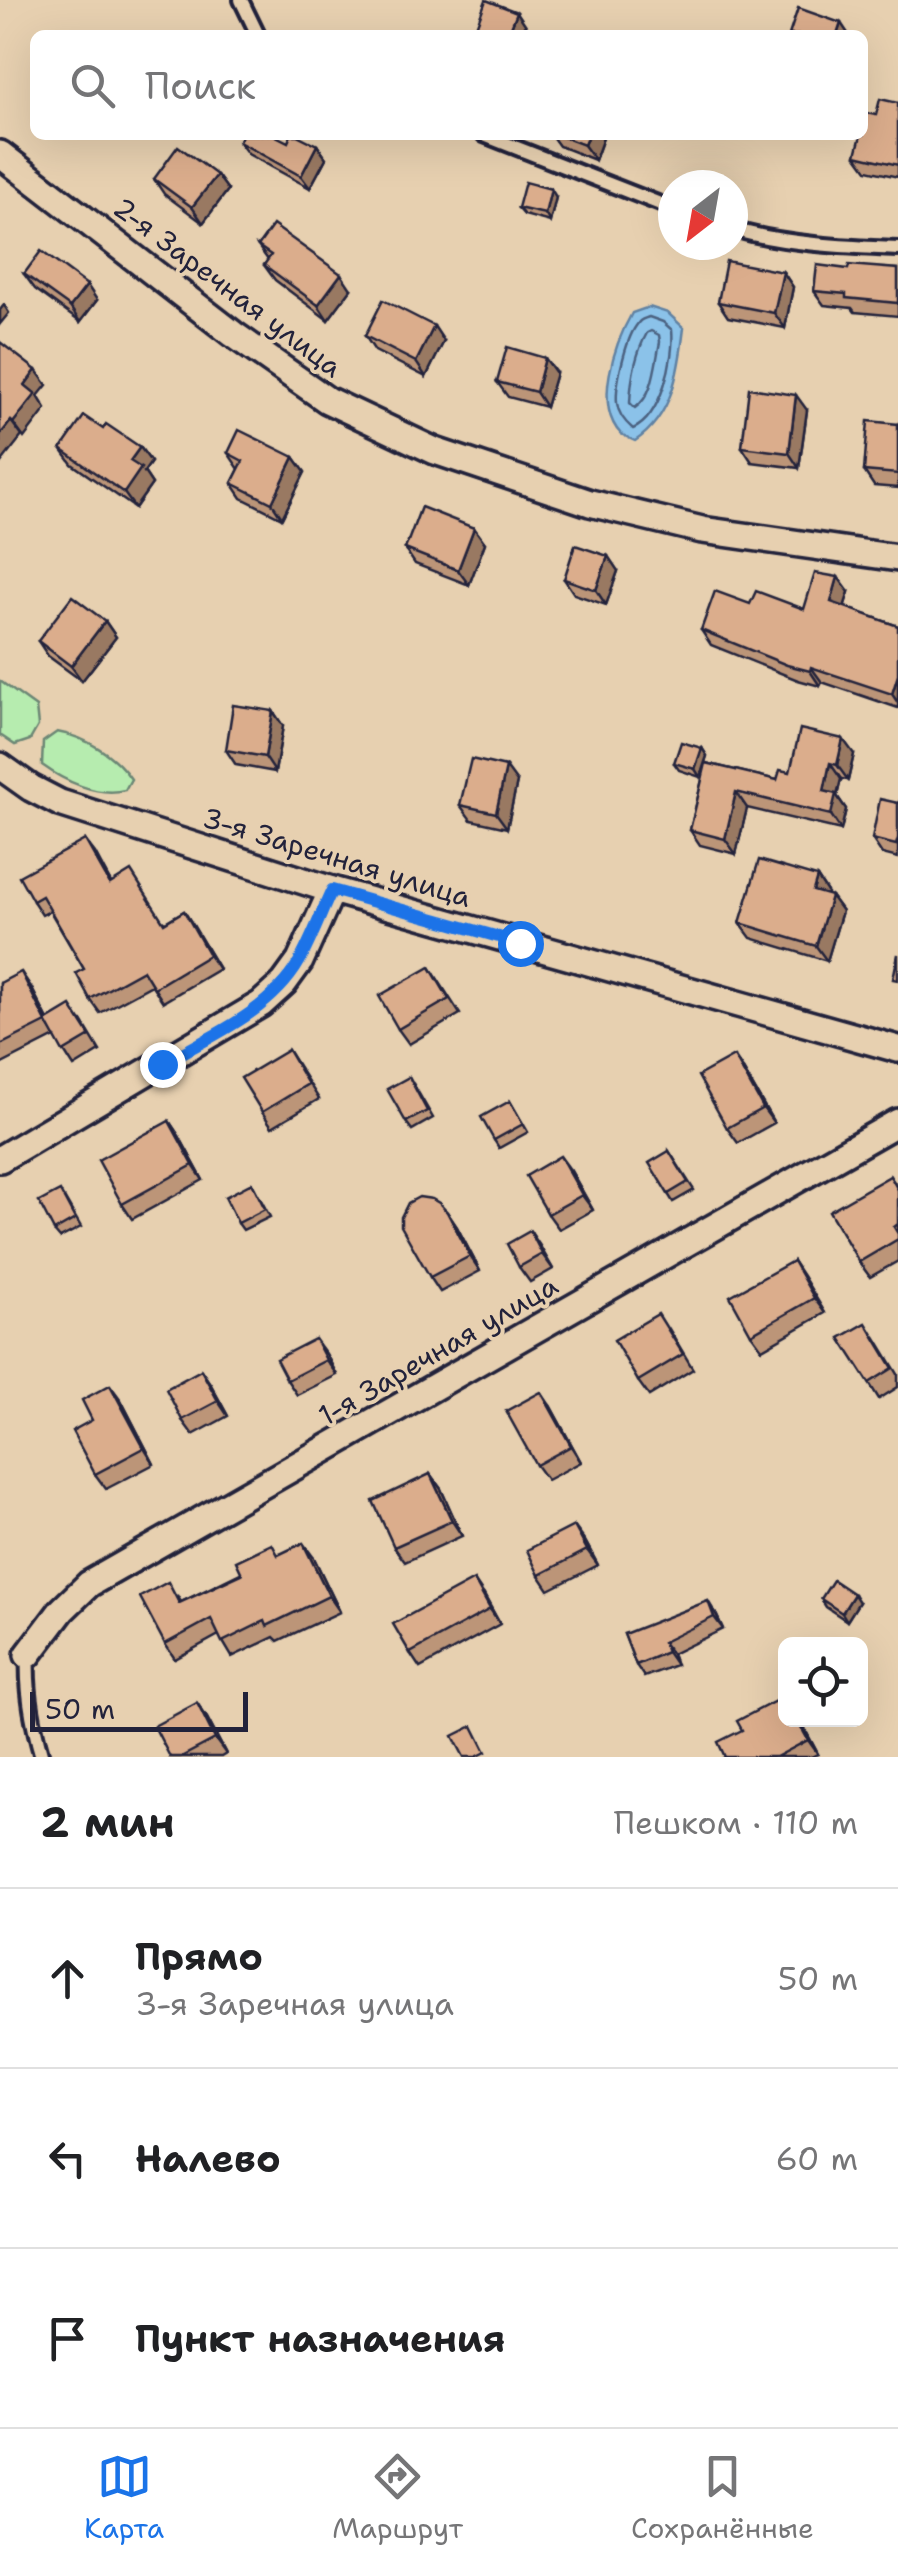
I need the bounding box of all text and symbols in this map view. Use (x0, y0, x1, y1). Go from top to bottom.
search box (30, 30, 868, 140)
icon: search (65, 58, 120, 113)
text: Поиск (145, 60, 256, 111)
north arrow (658, 170, 748, 260)
street label: 2-я Заречная улица (106, 188, 350, 386)
street label: 3-я Заречная улица (198, 798, 476, 916)
route start (498, 921, 544, 967)
route end (140, 1042, 186, 1088)
street label: 1-я Заречная улица (311, 1266, 565, 1434)
map controls (778, 1637, 868, 1727)
button: locate (778, 1637, 868, 1727)
scale bar (30, 1687, 248, 1732)
text: 50 m (45, 1690, 115, 1728)
text: 2 мин (40, 1794, 175, 1850)
text: Пешком · 110 m (614, 1801, 858, 1844)
text: Прямо (135, 1931, 263, 1982)
icon: ahead (40, 1951, 95, 2006)
text: 50 m (778, 1957, 858, 2000)
text: 3-я Заречная улица (135, 1982, 454, 2025)
icon: left (40, 2131, 95, 2186)
text: Налево (135, 2133, 281, 2184)
text: 60 m (776, 2137, 858, 2180)
icon: arrive (40, 2311, 95, 2366)
text: Пункт назначения (135, 2313, 505, 2364)
tab: Карта (84, 2449, 164, 2547)
tab: Маршрут (332, 2449, 463, 2547)
tab: Сохранённые (631, 2449, 814, 2547)

